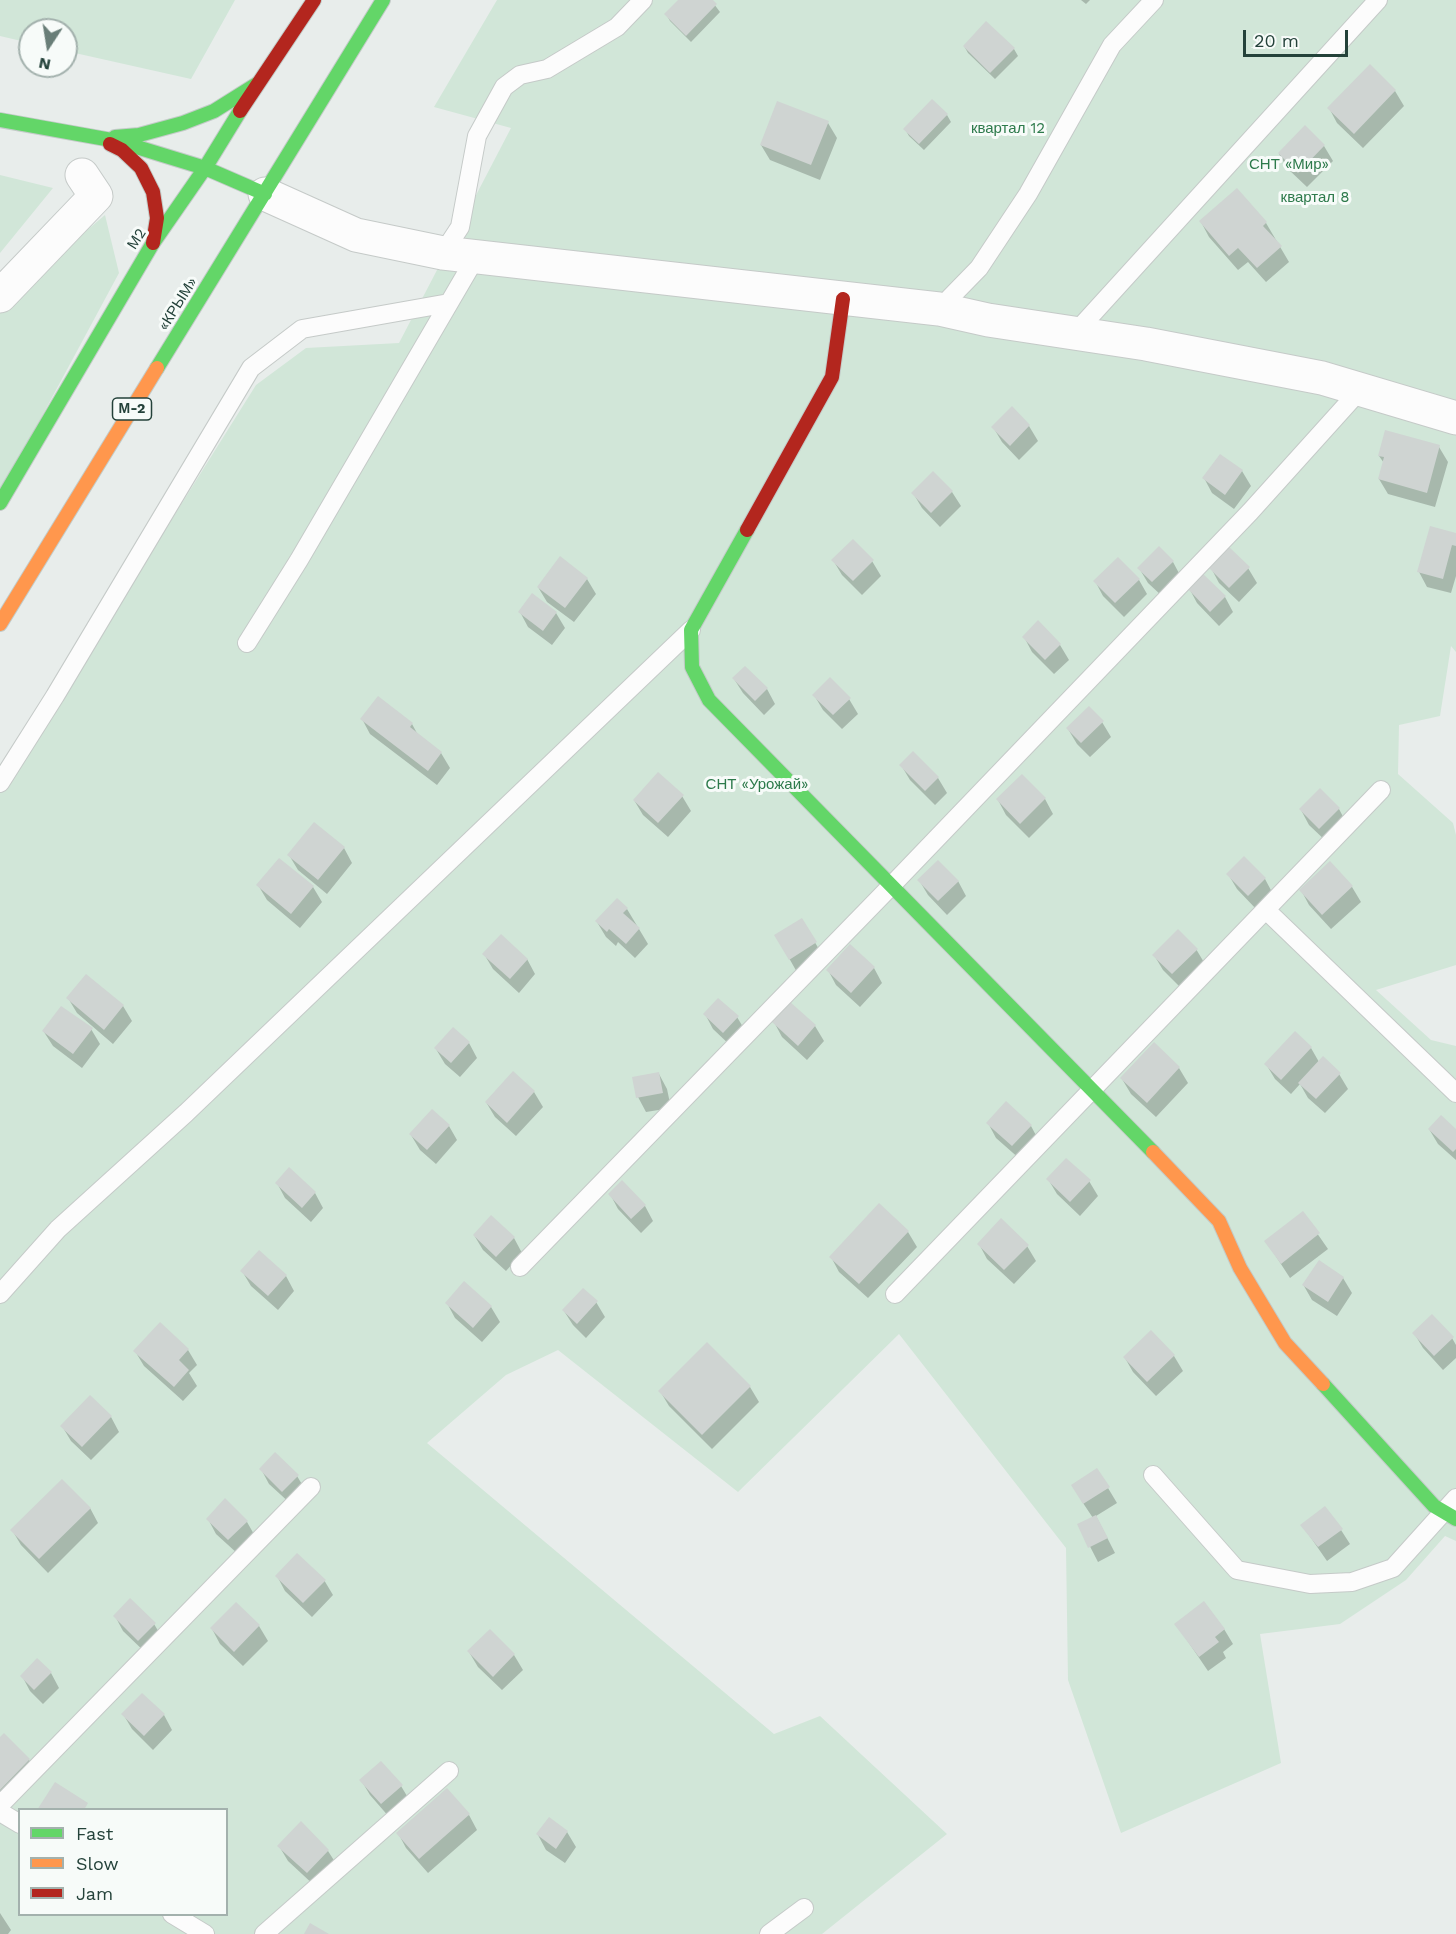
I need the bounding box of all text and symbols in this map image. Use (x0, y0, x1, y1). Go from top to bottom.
north arrow (18, 18, 78, 78)
scale bar (1246, 18, 1351, 56)
text: 20 m (1254, 30, 1299, 51)
text: N (37, 54, 52, 75)
park label: квартал 12 (971, 120, 1045, 138)
park label: СНТ «Мир» (1249, 156, 1329, 174)
park label: квартал 8 (1281, 189, 1349, 207)
street label: М2 (124, 225, 150, 253)
street label: «КРЫМ» (155, 274, 201, 334)
road number: М-2 (112, 398, 152, 420)
park label: СНТ «Урожай» (706, 776, 808, 794)
legend (18, 1808, 228, 1916)
text: Fast (76, 1823, 113, 1844)
text: Slow (76, 1853, 119, 1874)
text: Jam (76, 1883, 113, 1904)

